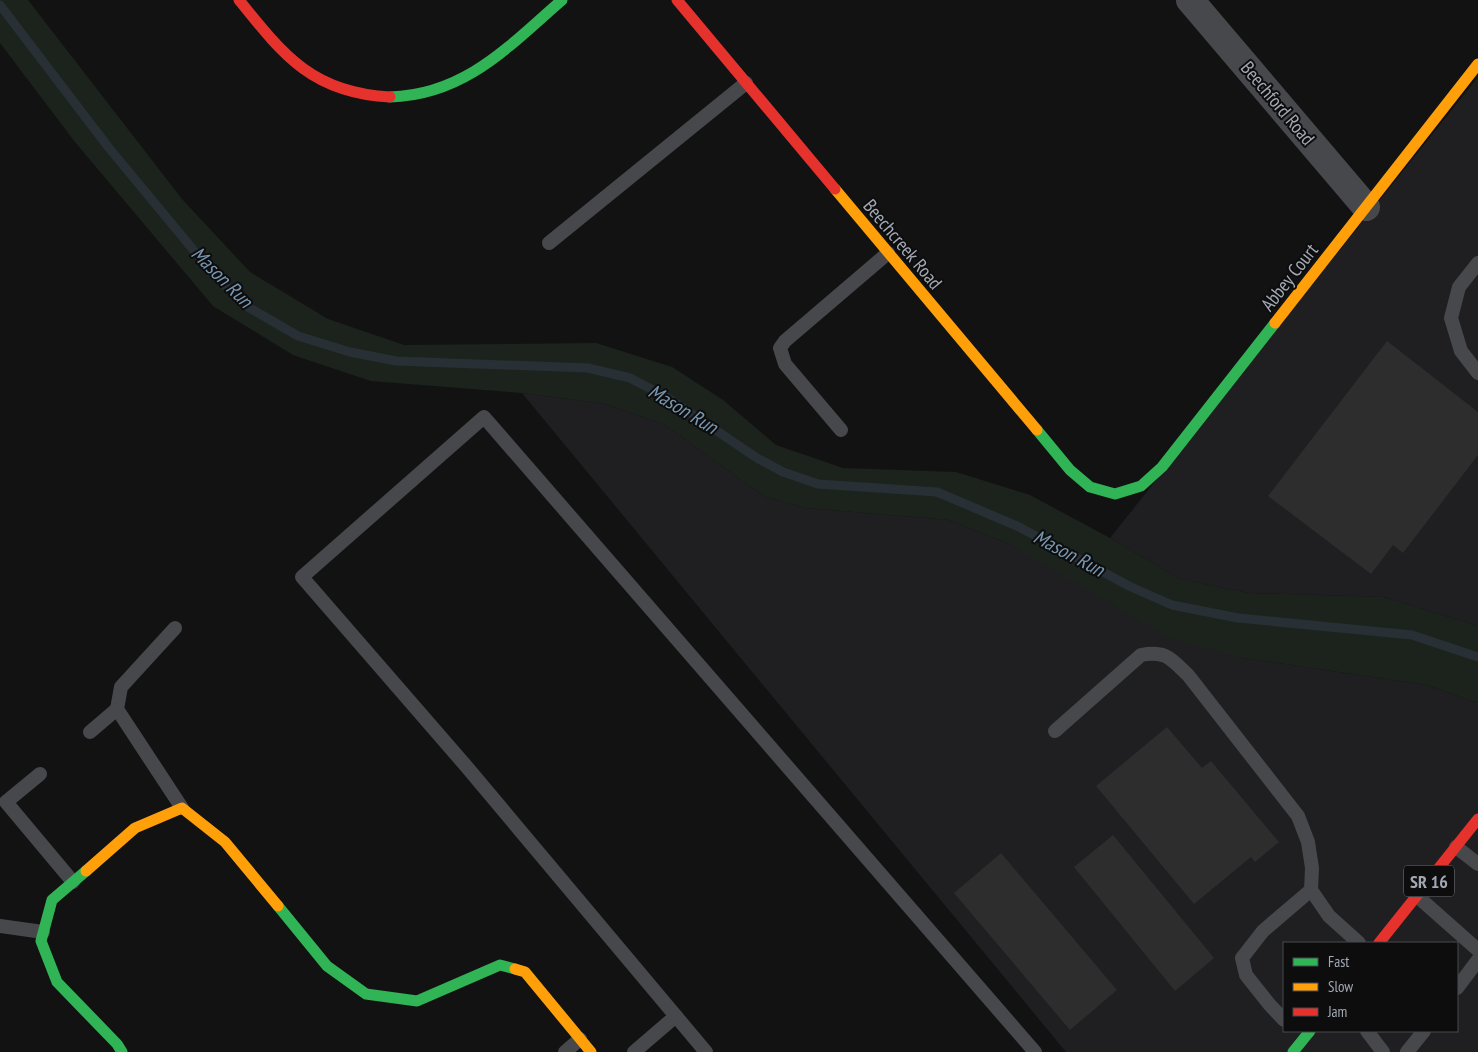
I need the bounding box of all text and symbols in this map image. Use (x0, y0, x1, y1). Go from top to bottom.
street label: Beechford Road (1236, 56, 1320, 150)
street label: Beechcreek Road (858, 194, 948, 294)
street label: Abbey Court (1255, 238, 1323, 316)
water label: Mason Run (186, 241, 259, 314)
water label: Mason Run (644, 378, 723, 440)
water label: Mason Run (1029, 524, 1110, 583)
road number: SR 16 (1404, 866, 1454, 896)
legend (1283, 942, 1458, 1032)
text: Fast (1328, 952, 1349, 971)
text: Slow (1328, 977, 1353, 996)
text: Jam (1327, 1002, 1347, 1021)

